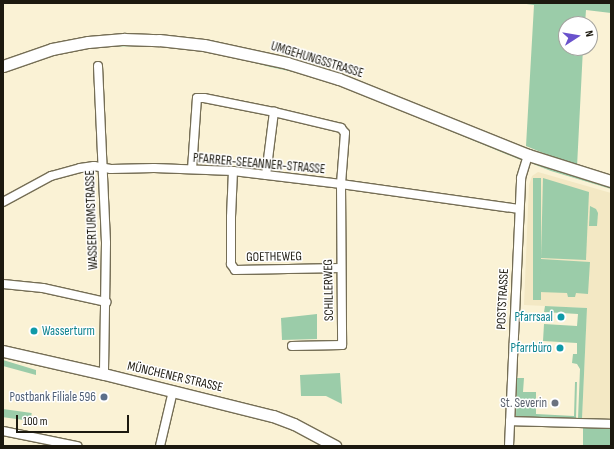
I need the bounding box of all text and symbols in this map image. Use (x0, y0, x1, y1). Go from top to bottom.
north arrow (558, 16, 598, 56)
text: N (582, 29, 596, 38)
street label: UMGEHUNGSSTRASSE (269, 39, 365, 81)
street label: PFARRER-SEEANNER-STRASSE (192, 150, 326, 178)
street label: WASSERTURMSTRASSE (82, 170, 102, 270)
street label: GOETHEWEG (246, 249, 302, 265)
street label: SCHILLERWEG (321, 259, 337, 321)
street label: POSTSTRASSE (494, 268, 512, 330)
place label: Pfarrsaal (514, 309, 553, 325)
marker: Pfarrsaal (556, 312, 566, 322)
place label: Wasserturm (42, 323, 95, 339)
marker: Wasserturm (29, 326, 39, 336)
place label: Pfarrbüro (511, 340, 552, 356)
marker: Pfarrbüro (555, 343, 565, 353)
street label: MÜNCHENER STRASSE (126, 358, 224, 396)
place label: Postbank Filiale 596 (9, 389, 96, 405)
marker: Postbank Filiale 596 (99, 392, 109, 402)
place label: St. Severin (500, 395, 547, 411)
marker: St. Severin (550, 398, 560, 408)
scale bar (18, 407, 131, 433)
text: 100 m (23, 414, 48, 429)

